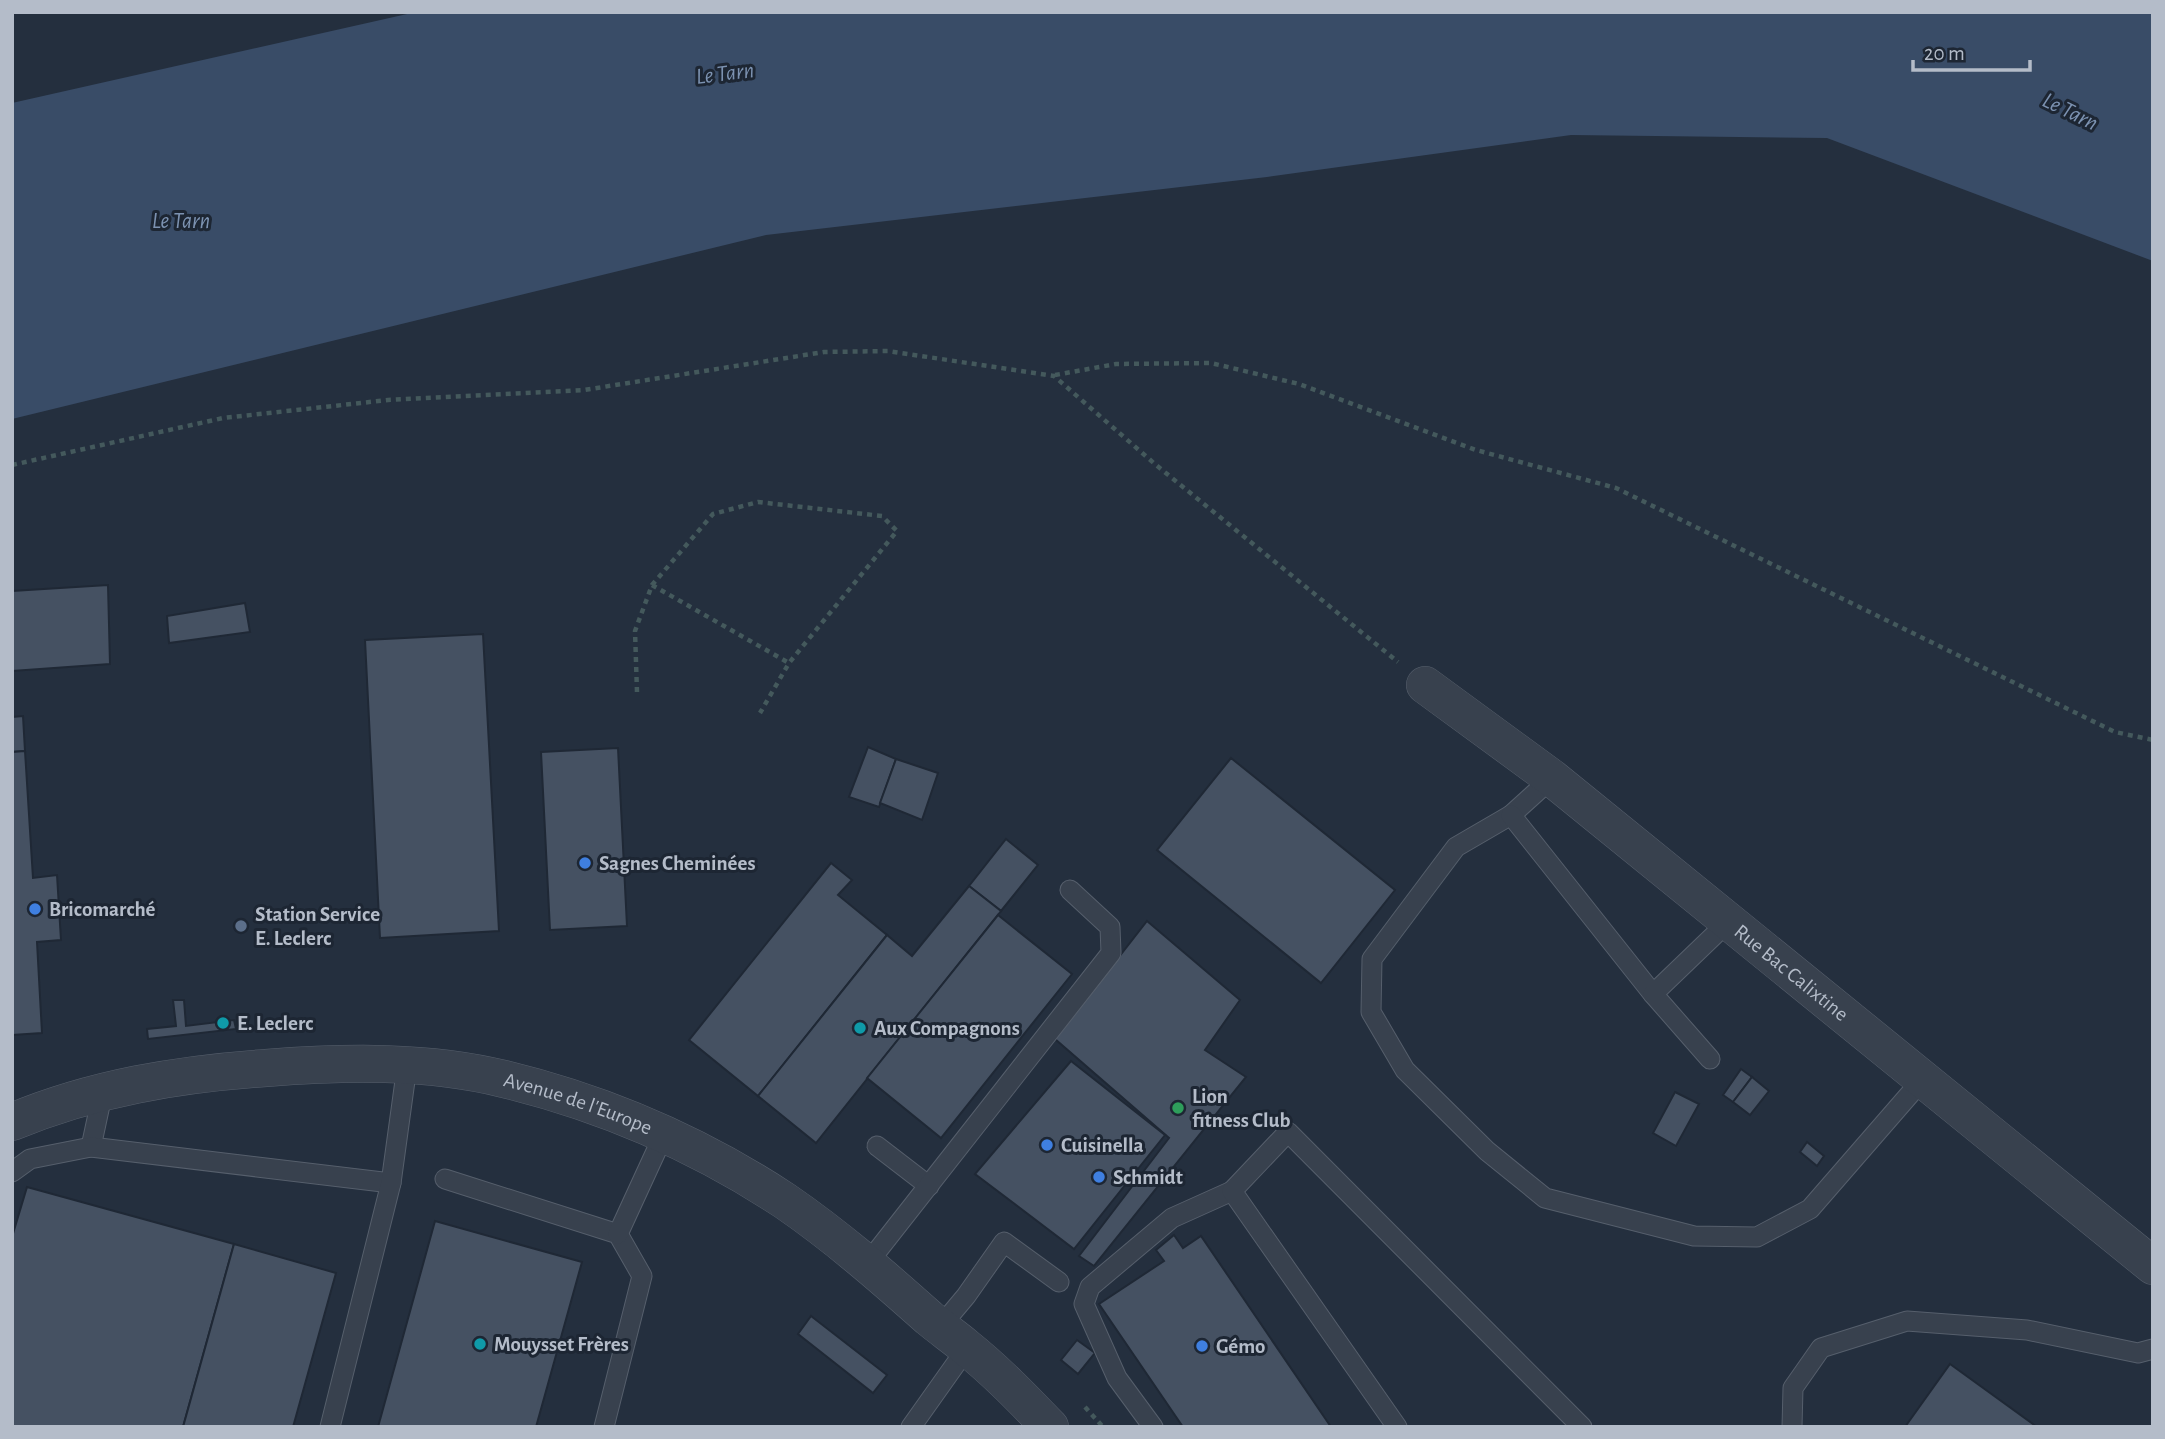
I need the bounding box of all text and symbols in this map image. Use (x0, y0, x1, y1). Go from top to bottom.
scale bar (1913, 28, 2030, 72)
text: 20 m (1924, 43, 1965, 64)
water label: Le Tarn (695, 59, 755, 89)
water label: Le Tarn (2039, 89, 2101, 135)
water label: Le Tarn (152, 210, 210, 233)
place label: Sagnes Cheminées (599, 853, 755, 874)
marker: Sagnes Cheminées (577, 855, 593, 871)
place label: Bricomarché (49, 899, 156, 920)
marker: Bricomarché (27, 901, 43, 917)
place label: Station Service E. Leclerc (255, 904, 380, 949)
marker: Station Service E. Leclerc (233, 918, 249, 934)
street label: Rue Bac Calixtine (1731, 920, 1853, 1025)
place label: E. Leclerc (237, 1013, 313, 1034)
marker: E. Leclerc (215, 1015, 231, 1031)
place label: Aux Compagnons (874, 1018, 1020, 1039)
marker: Aux Compagnons (852, 1020, 868, 1036)
street label: Avenue de l'Europe (502, 1069, 655, 1138)
place label: Lion fitness Club (1192, 1086, 1290, 1131)
marker: Lion fitness Club (1170, 1100, 1186, 1116)
place label: Cuisinella (1061, 1135, 1144, 1156)
marker: Cuisinella (1039, 1137, 1055, 1153)
place label: Schmidt (1113, 1167, 1183, 1188)
marker: Schmidt (1091, 1169, 1107, 1185)
place label: Mouysset Frères (494, 1334, 629, 1355)
marker: Mouysset Frères (472, 1336, 488, 1352)
place label: Gémo (1216, 1336, 1265, 1357)
marker: Gémo (1194, 1338, 1210, 1354)

